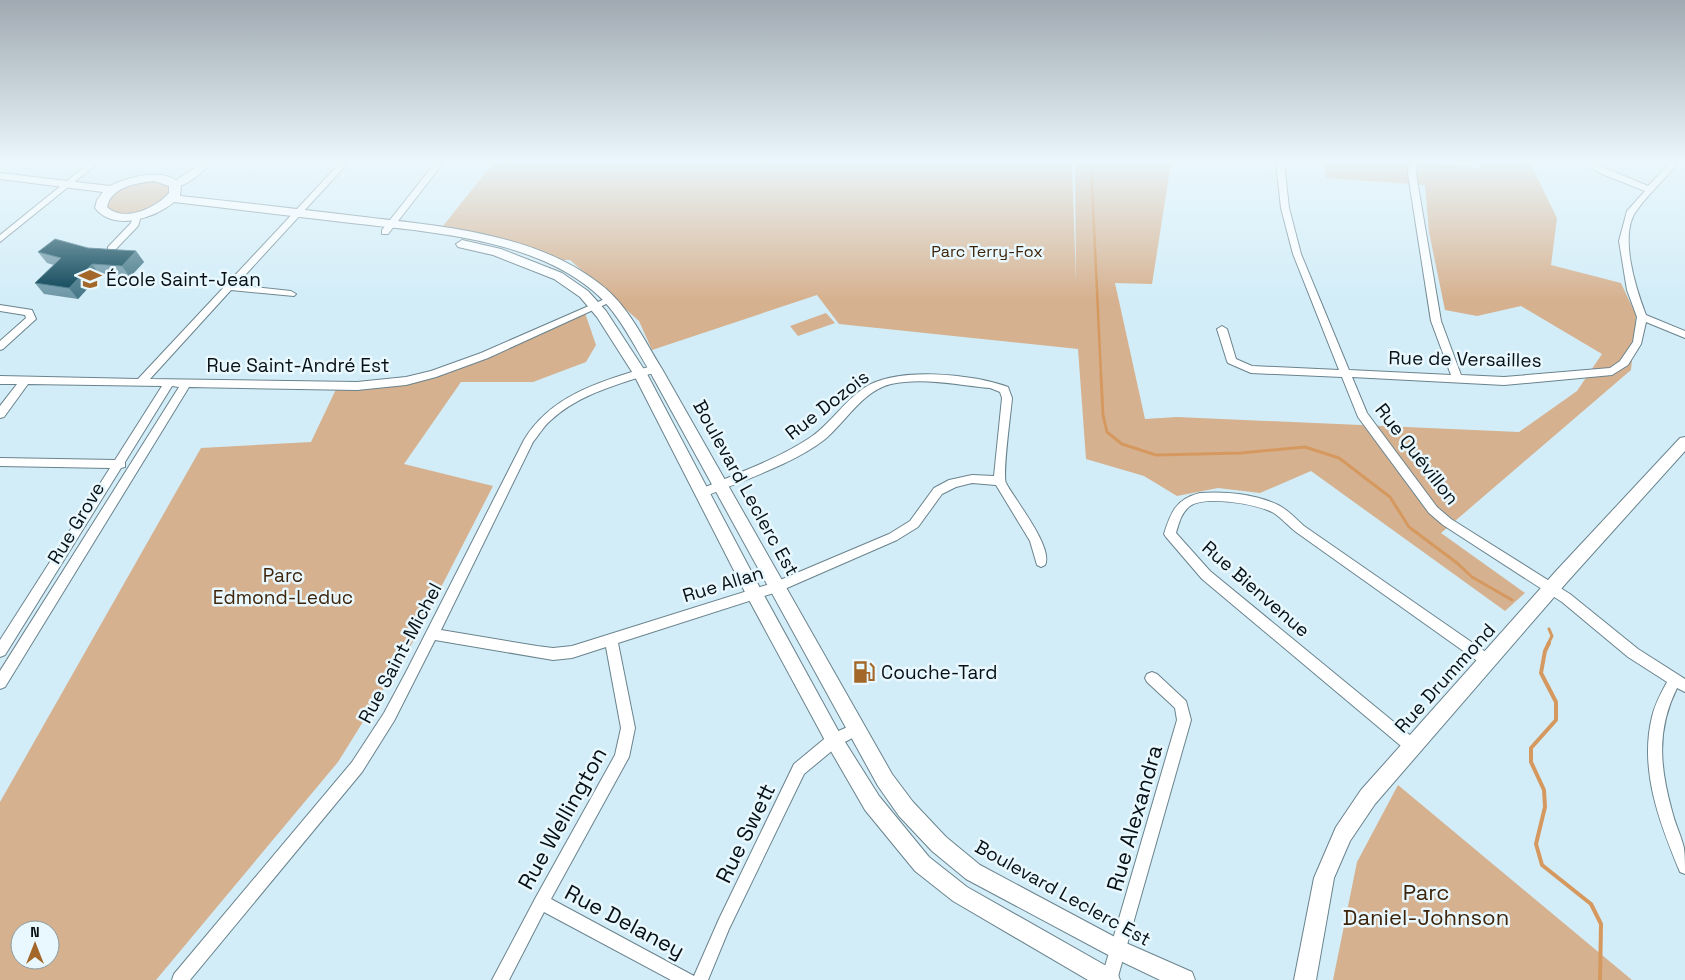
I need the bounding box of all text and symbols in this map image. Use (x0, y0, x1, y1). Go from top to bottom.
park label: Parc Terry-Fox (931, 241, 1043, 262)
school or university icon: École Saint-Jean (77, 266, 103, 292)
place label: École Saint-Jean (106, 267, 261, 292)
street label: Rue de Versailles (1388, 345, 1542, 373)
street label: Rue Saint-André Est (206, 353, 390, 378)
street label: Rue Dozois (780, 364, 874, 446)
street label: Boulevard Leclerc Est (687, 396, 805, 580)
street label: Rue Quévillon (1369, 398, 1465, 510)
street label: Rue Grove (42, 477, 110, 569)
street label: Rue Bienvenue (1197, 535, 1315, 643)
street label: Rue Allan (679, 560, 767, 608)
park label: Parc Edmond-Leduc (213, 563, 353, 610)
street label: Rue Saint-Michel (352, 579, 448, 727)
street label: Rue Drummond (1389, 618, 1501, 738)
fuel station icon: Couche-Tard (851, 659, 877, 685)
place label: Couche-Tard (881, 660, 997, 685)
street label: Rue Alexandra (1100, 741, 1168, 894)
street label: Rue Wellington (511, 742, 613, 894)
street label: Rue Swett (709, 779, 781, 887)
street label: Boulevard Leclerc Est (971, 834, 1155, 952)
street label: Rue Delaney (560, 878, 690, 964)
park label: Parc Daniel-Johnson (1343, 878, 1509, 931)
north arrow (10, 920, 60, 970)
text: N (30, 923, 40, 941)

